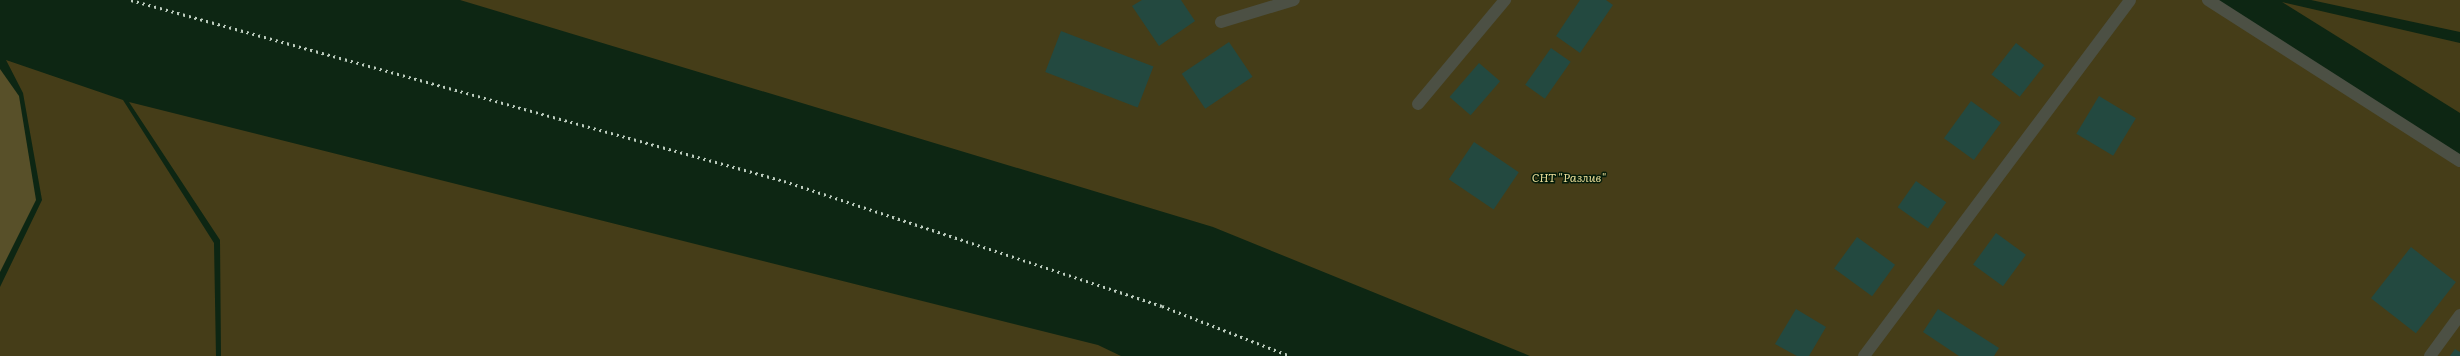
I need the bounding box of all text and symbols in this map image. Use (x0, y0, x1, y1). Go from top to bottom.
park label: СНТ "Разлив" (1532, 171, 1606, 185)

